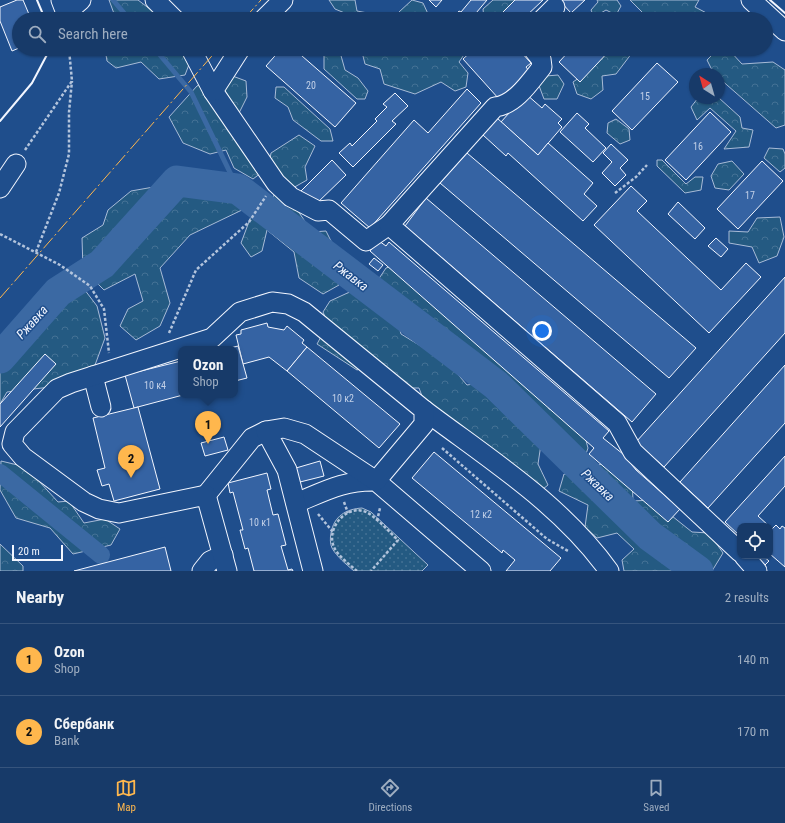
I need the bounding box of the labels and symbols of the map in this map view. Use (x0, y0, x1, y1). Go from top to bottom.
north arrow (689, 68, 725, 104)
house number: 20 (306, 80, 316, 91)
house number: 15 (640, 91, 650, 102)
house number: 16 (693, 141, 703, 152)
house number: 17 (745, 190, 755, 201)
water label: Ржавка (331, 258, 371, 294)
water label: Ржавка (13, 302, 51, 342)
your location (532, 321, 552, 341)
house number: 10 к4 (144, 380, 166, 391)
house number: 10 к2 (332, 393, 354, 404)
pin: 1 (195, 411, 221, 444)
pin: 2 (118, 445, 144, 478)
water label: Ржавка (578, 466, 618, 504)
house number: 12 к2 (470, 509, 492, 520)
house number: 10 к1 (249, 517, 271, 528)
scale bar (12, 543, 63, 562)

